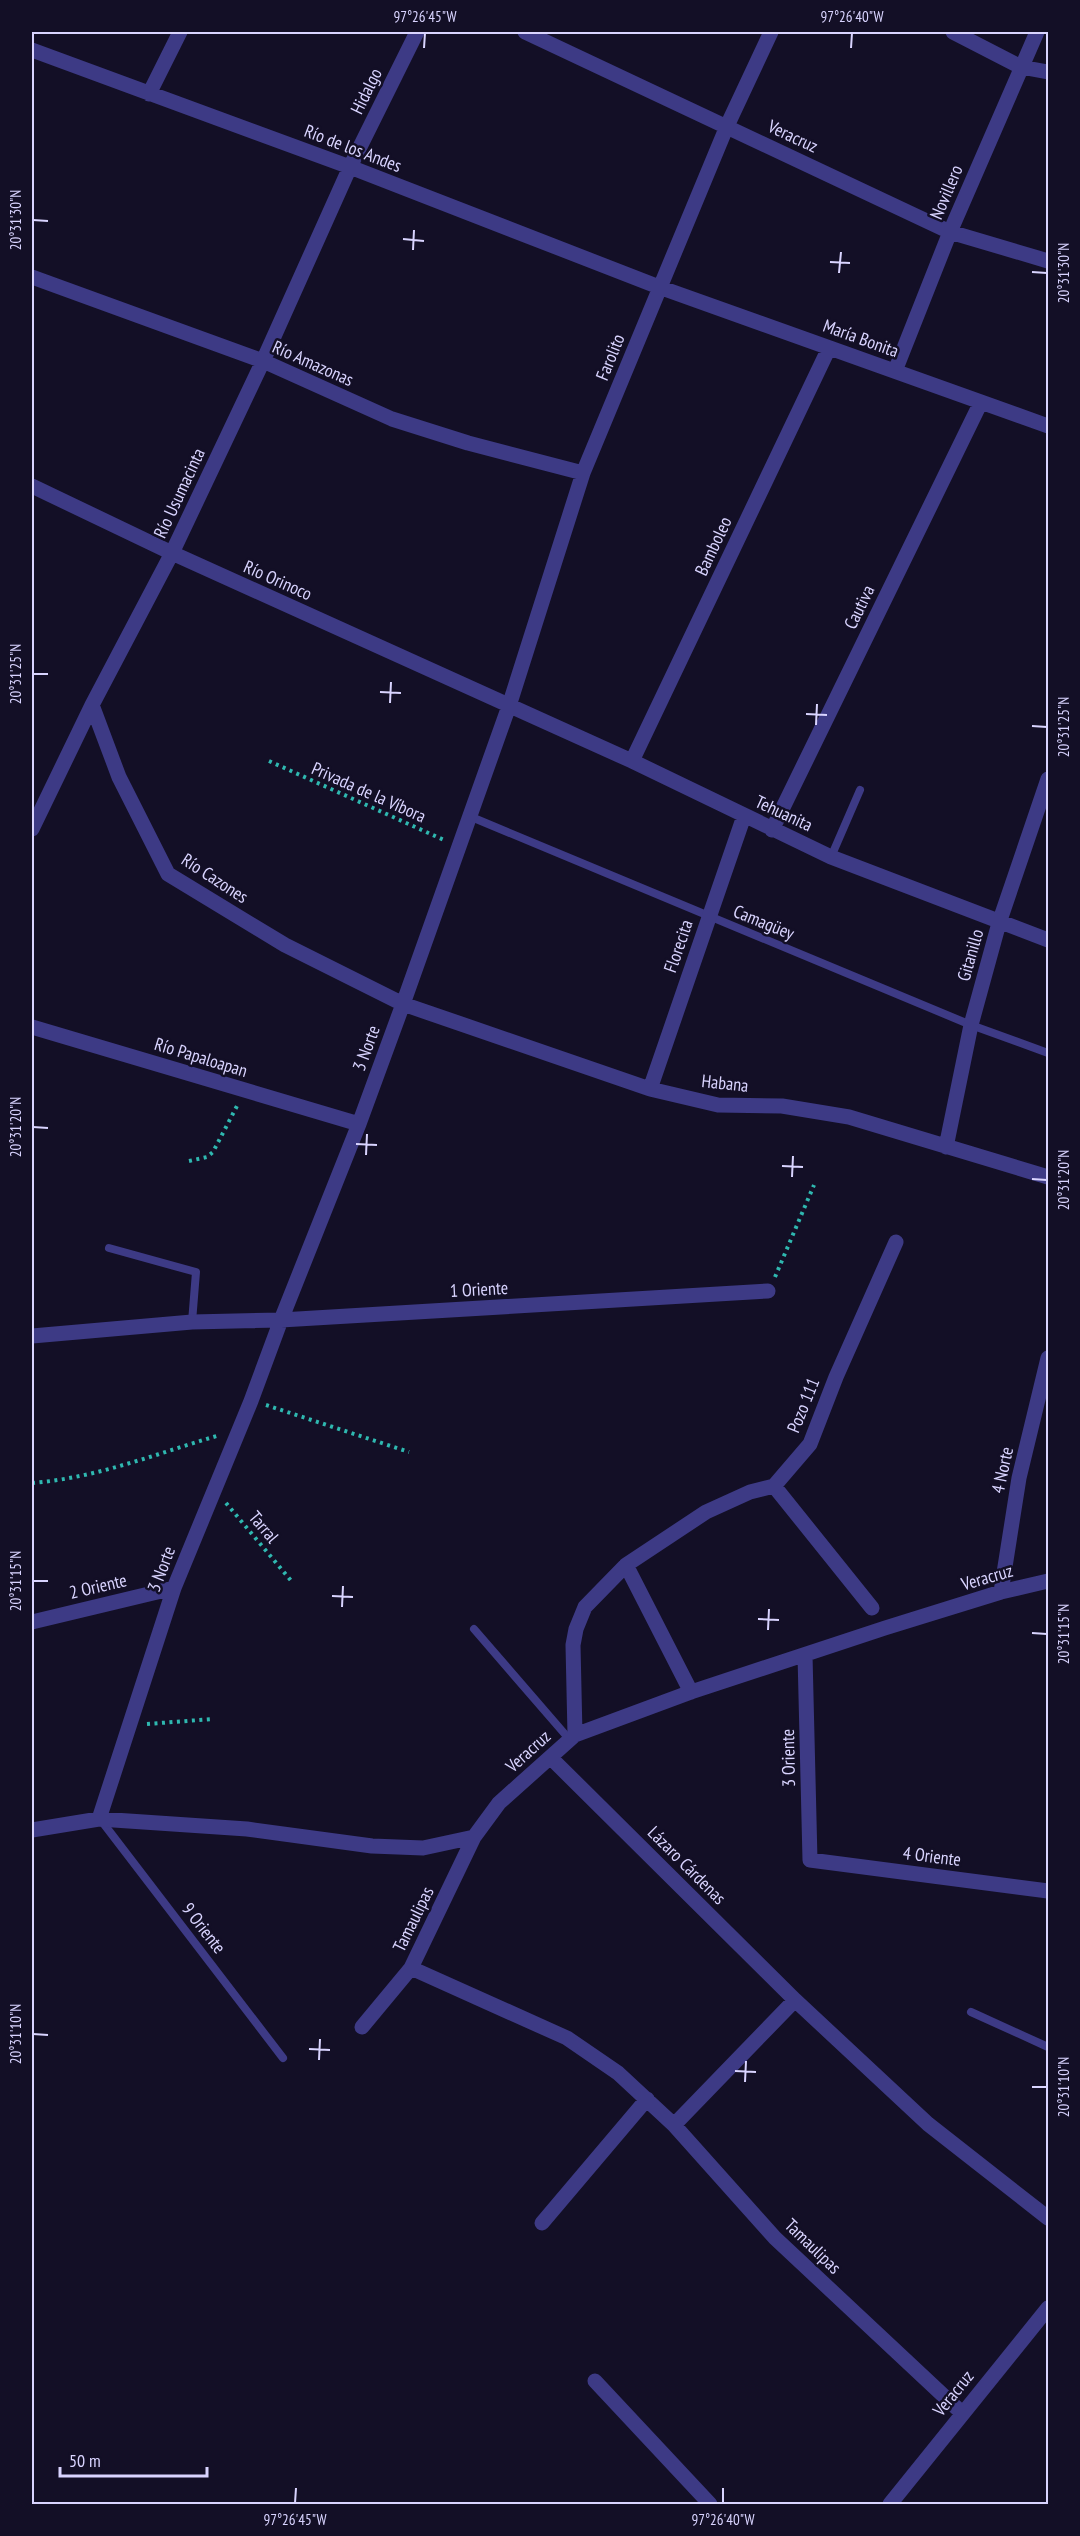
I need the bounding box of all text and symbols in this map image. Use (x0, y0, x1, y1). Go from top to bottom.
text: 97°26'45"W (393, 7, 457, 26)
text: 97°26'40"W (820, 7, 884, 26)
street label: Hidalgo (345, 64, 387, 118)
street label: Veracruz (763, 114, 822, 158)
street label: Río de los Andes (301, 119, 405, 177)
street label: Novillero (924, 161, 968, 223)
text: 20°31'30"N (6, 190, 25, 250)
text: 20°31'30"N (1054, 243, 1073, 303)
street label: María Bonita (820, 314, 902, 362)
street label: Farolito (590, 330, 630, 384)
street label: Río Amazonas (269, 335, 357, 391)
street label: Río Usumacinta (148, 444, 210, 542)
street label: Bamboleo (689, 513, 737, 579)
street label: Río Orinoco (240, 555, 316, 605)
street label: Cautiva (839, 581, 879, 633)
text: 20°31'25"N (6, 644, 25, 704)
text: 20°31'25"N (1054, 697, 1073, 757)
street label: Privada de la Víbora (308, 757, 430, 827)
street label: Tehuanita (752, 790, 816, 836)
street label: Río Cazones (177, 848, 253, 908)
street label: Camagüey (730, 899, 798, 945)
street label: Florecita (658, 917, 698, 975)
street label: Gitanillo (952, 926, 988, 984)
street label: 3 Norte (347, 1022, 385, 1074)
street label: Río Papaloapan (152, 1032, 250, 1082)
street label: Habana (700, 1069, 750, 1097)
text: 20°31'20"N (6, 1097, 25, 1157)
text: 20°31'20"N (1054, 1150, 1073, 1210)
street label: 1 Oriente (449, 1276, 509, 1302)
street label: Pozo 111 (782, 1374, 824, 1436)
street label: 4 Norte (986, 1445, 1018, 1495)
street label: Tarral (244, 1506, 285, 1548)
street label: 3 Norte (142, 1543, 180, 1595)
text: 20°31'15"N (6, 1551, 25, 1611)
street label: Veracruz (958, 1559, 1015, 1596)
street label: 2 Oriente (67, 1568, 129, 1604)
text: 20°31'15"N (1054, 1604, 1073, 1664)
street label: Veracruz (500, 1725, 555, 1778)
street label: 3 Oriente (776, 1729, 800, 1787)
street label: Lázaro Cárdenas (643, 1821, 731, 1909)
street label: 4 Oriente (902, 1841, 962, 1871)
street label: Tamaulipas (387, 1883, 439, 1955)
street label: 9 Oriente (177, 1898, 231, 1958)
text: 20°31'10"N (6, 2004, 25, 2064)
text: 20°31'10"N (1054, 2057, 1073, 2117)
street label: Tamaulipas (780, 2214, 846, 2278)
street label: Veracruz (927, 2365, 979, 2421)
scale bar (60, 2440, 207, 2478)
text: 50 m (69, 2449, 101, 2472)
text: 97°26'45"W (263, 2510, 327, 2529)
text: 97°26'40"W (691, 2510, 755, 2529)

